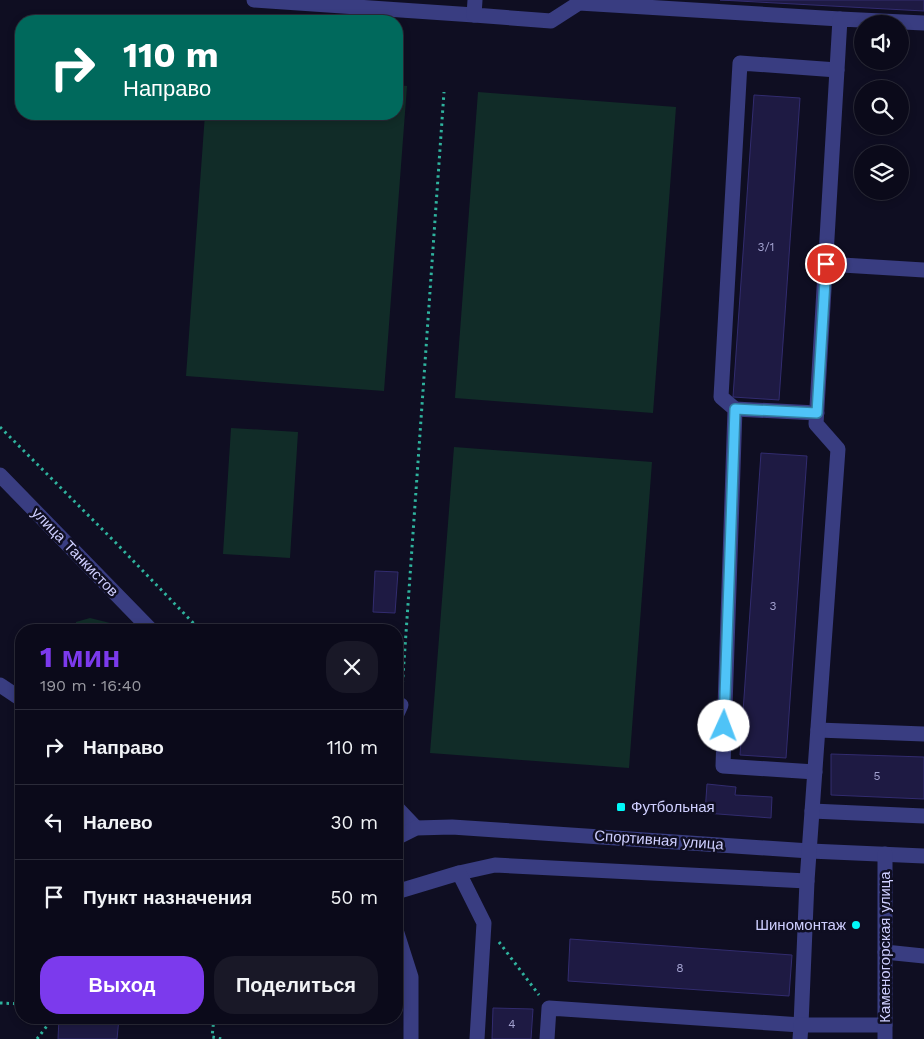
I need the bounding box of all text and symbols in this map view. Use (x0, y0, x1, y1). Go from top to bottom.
map controls (854, 15, 909, 200)
button: sound (854, 15, 909, 70)
text: 110 m (123, 34, 219, 76)
icon: right (40, 35, 105, 100)
text: Направо (123, 76, 211, 101)
button: search (854, 80, 909, 135)
button: layers (854, 145, 909, 200)
house number: 3/1 (758, 240, 774, 254)
pin (805, 243, 847, 285)
icon: arrive (812, 250, 840, 278)
street label: улица Танкистов (28, 504, 122, 600)
house number: 3 (770, 599, 777, 613)
text: 1 мин (40, 639, 120, 674)
button: close (326, 641, 378, 693)
text: 190 m · 16:40 (40, 676, 141, 695)
position arrow (697, 699, 749, 751)
icon: right (40, 733, 68, 761)
text: Направо (83, 736, 164, 759)
text: 110 m (327, 736, 378, 759)
house number: 5 (874, 769, 881, 783)
place label: Футбольная (631, 798, 715, 816)
marker: Футбольная (615, 801, 627, 813)
icon: left (40, 808, 68, 836)
text: Налево (83, 811, 153, 834)
text: 30 m (331, 811, 378, 834)
street label: Спортивная улица (594, 827, 725, 854)
street label: Каменогорская улица (876, 871, 894, 1023)
icon: arrive (40, 883, 68, 911)
text: Пункт назначения (83, 886, 252, 909)
text: 50 m (331, 886, 378, 909)
place label: Шиномонтаж (755, 916, 846, 934)
marker: Шиномонтаж (850, 919, 862, 931)
button: Выход (40, 956, 204, 1014)
button: Поделиться (214, 956, 378, 1014)
house number: 8 (676, 961, 684, 975)
house number: 4 (508, 1017, 516, 1031)

